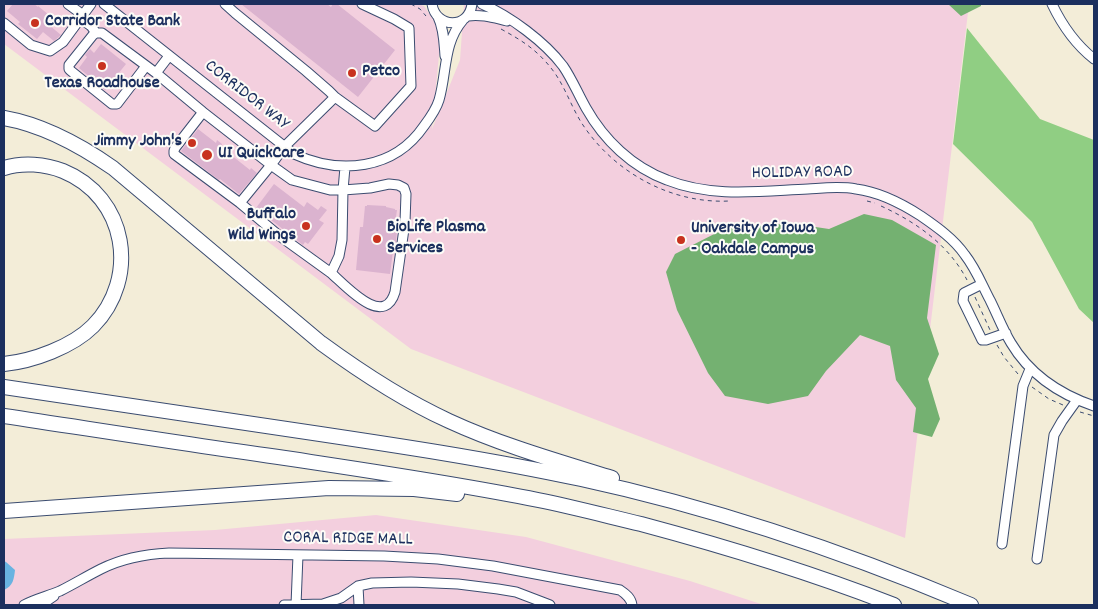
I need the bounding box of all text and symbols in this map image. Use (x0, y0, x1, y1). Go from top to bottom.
place label: Corridor State Bank (45, 12, 180, 34)
marker: Corridor State Bank (29, 17, 41, 29)
street label: CORRIDOR WAY (199, 56, 293, 136)
marker: Texas Roadhouse (96, 60, 108, 72)
place label: Petco (362, 62, 400, 84)
marker: Petco (346, 67, 358, 79)
place label: Texas Roadhouse (44, 74, 160, 96)
place label: Jimmy John's (94, 132, 182, 154)
marker: Jimmy John's (186, 137, 198, 149)
place label: UI QuickCare (218, 144, 304, 166)
marker: UI QuickCare (200, 148, 214, 162)
street label: HOLIDAY ROAD (752, 162, 852, 186)
place label: Buffalo Wild Wings (228, 205, 296, 248)
place label: BioLife Plasma Services (387, 218, 485, 260)
place label: University of Iowa - Oakdale Campus (691, 219, 814, 262)
marker: Buffalo Wild Wings (300, 220, 312, 232)
marker: BioLife Plasma Services (371, 233, 383, 245)
marker: University of Iowa - Oakdale Campus (675, 234, 687, 246)
street label: CORAL RIDGE MALL (283, 528, 413, 552)

